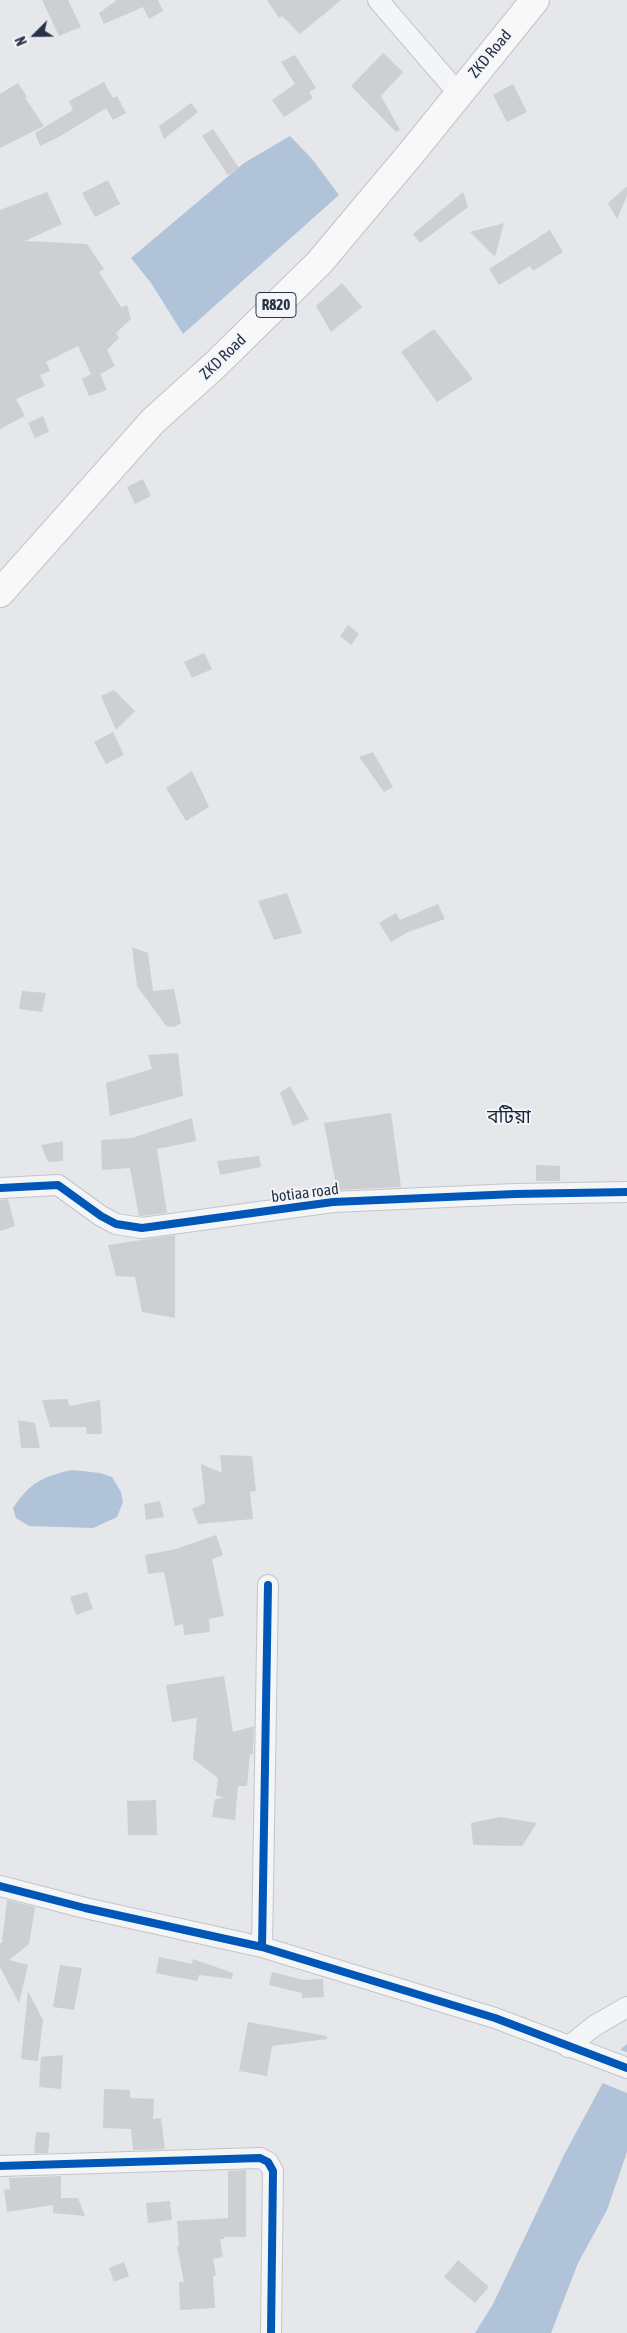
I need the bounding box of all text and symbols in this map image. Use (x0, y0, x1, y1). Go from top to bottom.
north arrow (10, 10, 60, 60)
street label: ZKD Road (464, 26, 516, 82)
text: N (12, 34, 30, 48)
road number: R820 (256, 292, 296, 318)
street label: ZKD Road (196, 330, 250, 384)
district label: বটিয়া (487, 1106, 531, 1128)
street label: botiaa road (270, 1179, 340, 1207)

